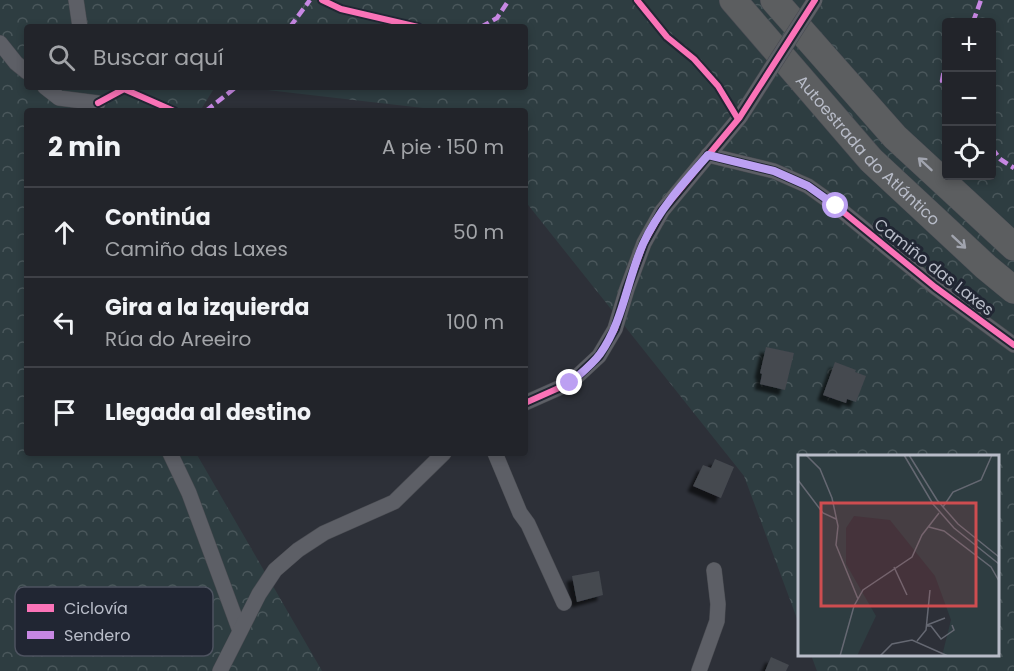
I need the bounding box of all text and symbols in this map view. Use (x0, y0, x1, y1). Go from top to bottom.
map controls (942, 18, 996, 180)
button: + (942, 18, 996, 72)
search box (24, 24, 528, 90)
icon: search (45, 41, 78, 74)
text: Buscar aquí (93, 42, 224, 73)
street label: Autoestrada do Atlántico (791, 69, 946, 230)
button: − (942, 72, 996, 126)
button: locate (942, 126, 996, 180)
text: 2 min (48, 129, 121, 165)
text: A pie · 150 m (382, 133, 504, 161)
one-way arrow (917, 157, 932, 172)
route start (822, 192, 848, 218)
text: Continúa (105, 202, 211, 233)
street label: Camiño das Laxes (869, 213, 999, 321)
icon: ahead (48, 216, 81, 249)
text: 50 m (453, 218, 504, 246)
text: Camiño das Laxes (105, 235, 288, 263)
one-way arrow (951, 235, 966, 249)
text: Gira a la izquierda (105, 292, 309, 323)
icon: left (48, 306, 81, 339)
text: 100 m (447, 308, 504, 336)
text: Rúa do Areeiro (105, 325, 251, 353)
route end (556, 369, 582, 395)
icon: arrive (48, 396, 81, 429)
text: Llegada al destino (105, 397, 311, 428)
inset map (798, 455, 999, 656)
legend (15, 587, 213, 656)
text: Ciclovía (64, 597, 128, 620)
text: Sendero (64, 624, 131, 647)

